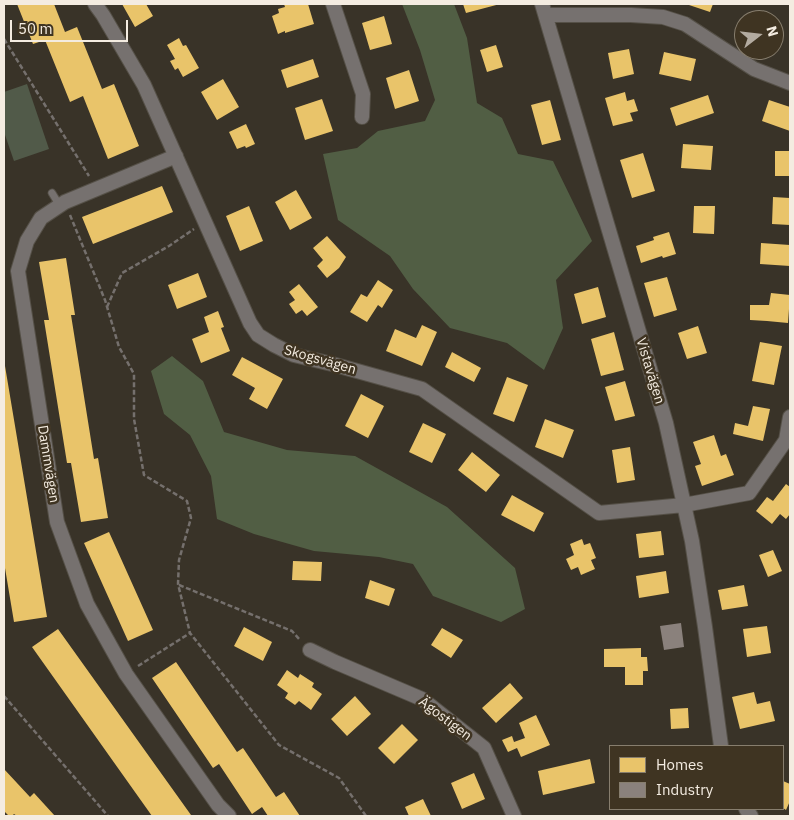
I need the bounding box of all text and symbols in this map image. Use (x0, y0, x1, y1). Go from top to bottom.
scale bar (12, 10, 130, 42)
north arrow (734, 10, 784, 60)
text: 50 m (18, 19, 53, 38)
text: N (762, 24, 783, 38)
street label: Vistavägen (632, 336, 668, 406)
street label: Skogsvägen (282, 342, 358, 378)
street label: Dammvägen (34, 424, 62, 504)
street label: Ägostigen (415, 694, 475, 744)
legend (609, 745, 784, 810)
text: Homes (656, 755, 704, 774)
text: Industry (656, 780, 713, 799)

